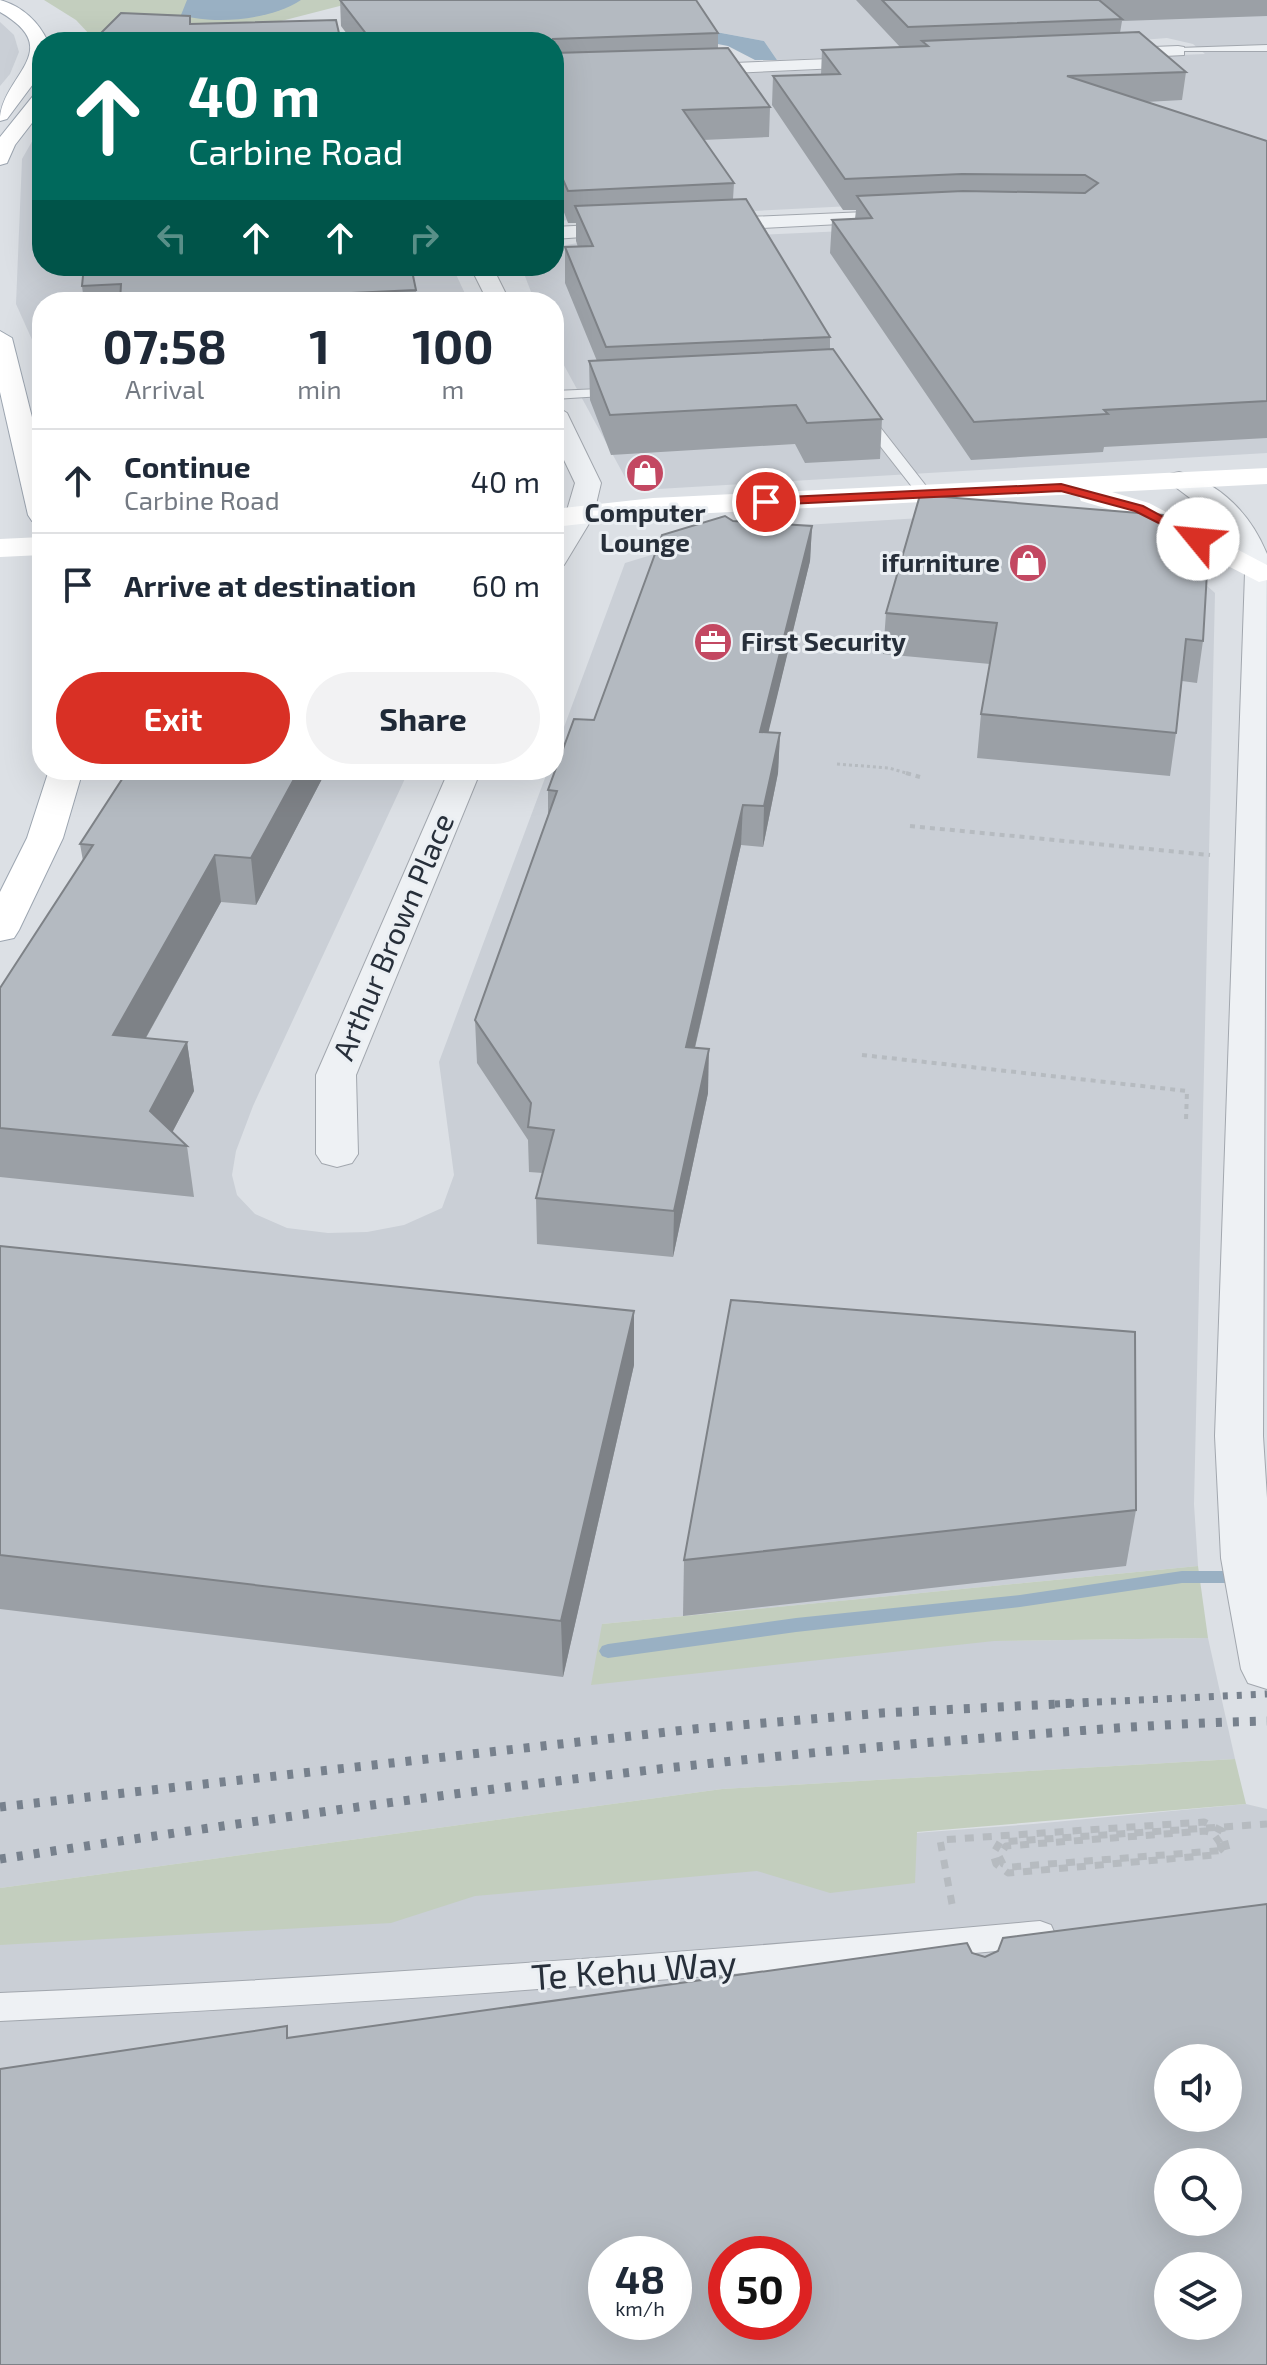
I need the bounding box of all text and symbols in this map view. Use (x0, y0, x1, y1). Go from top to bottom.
text: 40 m (188, 61, 320, 128)
icon: ahead (56, 64, 160, 168)
text: Carbine Road (188, 129, 403, 172)
icon: left (150, 216, 194, 260)
icon: ahead (234, 216, 278, 260)
icon: ahead (318, 216, 362, 260)
icon: right (402, 216, 446, 260)
text: 07:58 (102, 316, 227, 374)
text: 1 (309, 316, 330, 374)
text: 100 (412, 316, 493, 374)
text: Arrival (125, 373, 204, 404)
text: min (297, 373, 342, 404)
text: m (441, 373, 464, 404)
text: Continue (124, 448, 251, 484)
shop icon: Computer Lounge (624, 452, 666, 494)
icon: ahead (56, 459, 100, 503)
text: 40 m (470, 463, 540, 499)
pin (732, 468, 800, 536)
icon: arrive (744, 480, 788, 524)
text: Carbine Road (124, 484, 280, 515)
place label: Computer Lounge (585, 496, 705, 557)
position arrow (1156, 497, 1240, 581)
shop icon: ifurniture (1007, 542, 1049, 584)
place label: ifurniture (881, 546, 1000, 577)
icon: arrive (56, 563, 100, 607)
text: Arrive at destination (124, 567, 416, 603)
text: 60 m (472, 567, 540, 603)
office icon: First Security (692, 621, 734, 663)
place label: First Security (741, 625, 906, 657)
button: Exit (56, 672, 290, 764)
button: Share (306, 672, 540, 764)
street label: Arthur Brown Place (324, 807, 460, 1065)
street label: Te Kehu Way (530, 1940, 738, 1997)
map controls (1154, 2044, 1242, 2340)
button: sound (1154, 2044, 1242, 2132)
button: search (1154, 2148, 1242, 2236)
speed limit sign: 50 (708, 2236, 812, 2340)
button: layers (1154, 2252, 1242, 2340)
text: 48 (615, 2254, 665, 2302)
text: km/h (615, 2296, 665, 2320)

